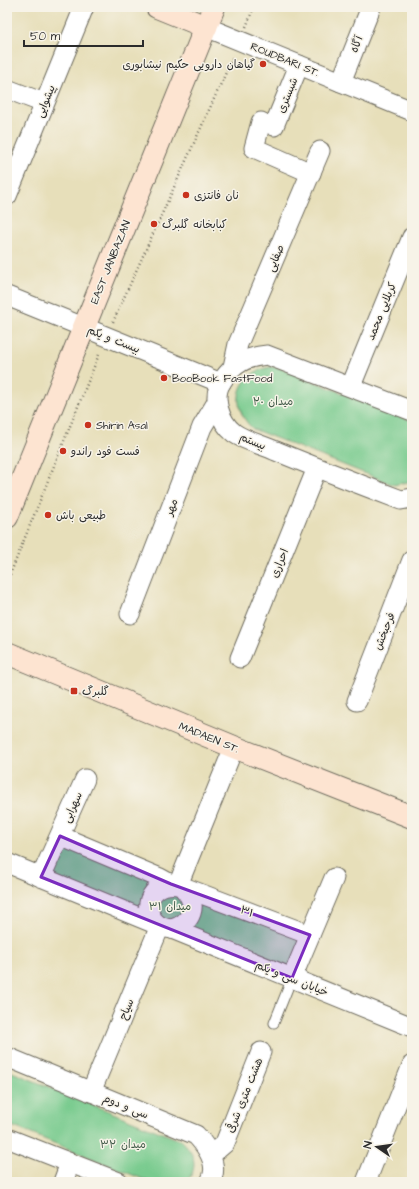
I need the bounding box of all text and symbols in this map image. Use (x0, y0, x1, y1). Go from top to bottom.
scale bar (24, 22, 143, 48)
text: 50 m (30, 28, 61, 45)
street label: آگاه (346, 33, 367, 55)
street label: ROUDBARI ST. (248, 39, 322, 80)
place label: گیاهان دارویی حکیم نیشابوری (122, 57, 255, 73)
marker: گیاهان دارویی حکیم نیشابوری (258, 59, 268, 69)
street label: شبستری (274, 75, 301, 115)
street label: پیشوایی (32, 83, 59, 120)
place label: نان فانتزی (194, 188, 239, 203)
marker: نان فانتزی (181, 190, 191, 200)
place label: کبابخانه گلبرگ (162, 217, 227, 232)
street label: EAST JANBAZAN (87, 218, 134, 306)
marker: کبابخانه گلبرگ (149, 219, 159, 229)
street label: صفایی (263, 242, 288, 274)
street label: کربلایی محمد (363, 280, 400, 342)
street label: بیست و یکم (85, 322, 142, 358)
place label: BooBook FastFood (172, 371, 273, 386)
marker: BooBook FastFood (159, 373, 169, 383)
park label: میدان ۲۰ (253, 394, 293, 409)
place label: Shirin Asal (96, 418, 148, 433)
marker: Shirin Asal (83, 420, 93, 430)
street label: بیستم (237, 429, 268, 455)
place label: فست فود راندو (70, 444, 140, 459)
marker: فست فود راندو (58, 446, 68, 456)
street label: مهر (161, 497, 181, 519)
place label: طبیعی باش (56, 508, 106, 523)
marker: طبیعی باش (43, 510, 53, 520)
street label: احراری (267, 546, 292, 580)
street label: فرحبخش (370, 610, 399, 652)
place label: گلبرگ (82, 684, 109, 699)
marker: گلبرگ (69, 686, 79, 696)
street label: MADAEN ST. (177, 719, 242, 756)
street label: سهرابی (59, 789, 86, 825)
park label: میدان ۳۱ (149, 899, 191, 914)
street label: ۳۱ (238, 902, 256, 921)
street label: خیابان سی و یکم (253, 957, 330, 1001)
street label: سیاح (115, 996, 138, 1022)
street label: هشت متری شرقی (223, 1055, 266, 1135)
street label: سی و دوم (100, 1091, 151, 1123)
north arrow (357, 1127, 397, 1167)
park label: میدان ۳۲ (100, 1137, 146, 1152)
text: N (360, 1140, 376, 1150)

